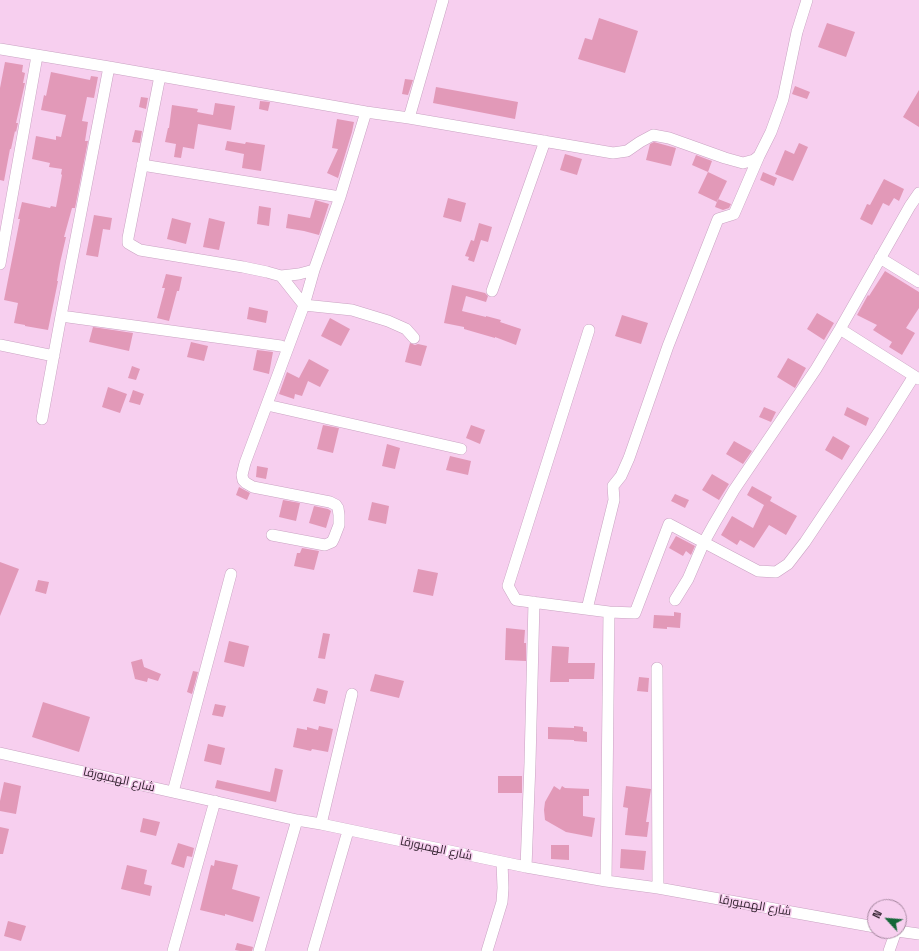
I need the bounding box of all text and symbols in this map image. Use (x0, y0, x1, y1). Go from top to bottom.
street label: شارع الهمبورقا (82, 765, 156, 795)
street label: شارع الهمبورقا (399, 834, 473, 864)
street label: شارع الهمبورقا (718, 893, 792, 919)
north arrow (867, 899, 907, 939)
text: N (869, 908, 885, 921)

